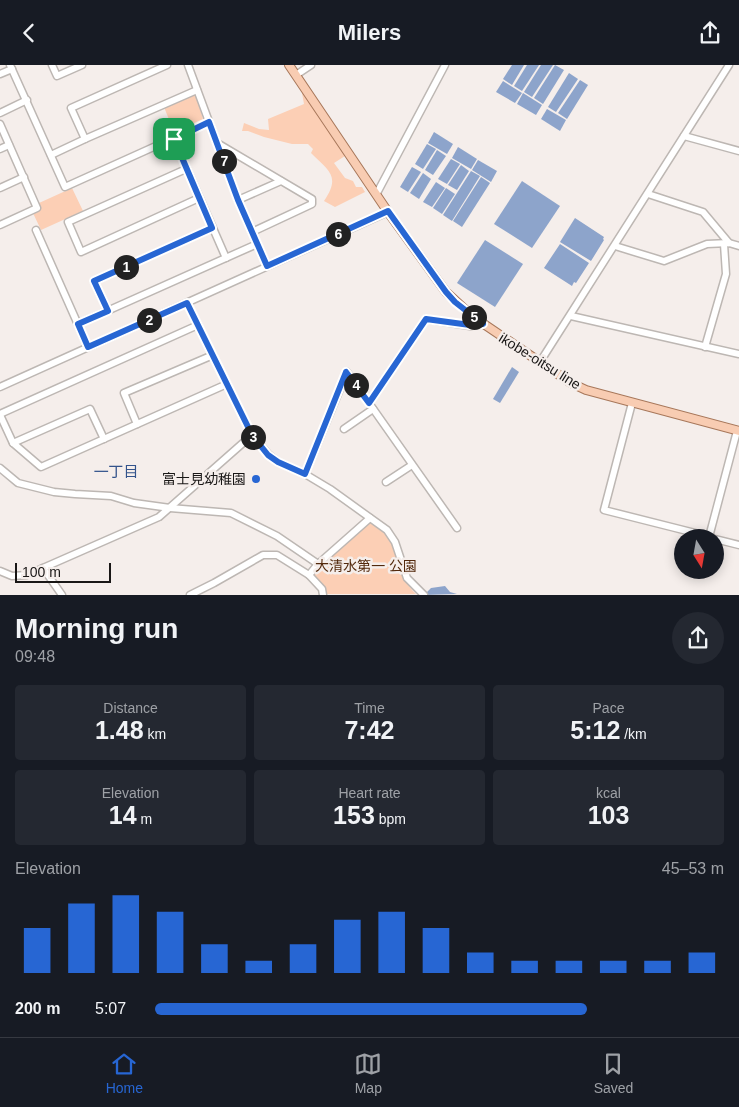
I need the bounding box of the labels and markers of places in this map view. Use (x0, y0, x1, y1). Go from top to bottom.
pin (153, 118, 195, 160)
pin: 7 (212, 149, 236, 173)
pin: 6 (326, 221, 350, 247)
pin: 1 (114, 255, 138, 279)
pin: 5 (462, 305, 486, 329)
pin: 2 (136, 307, 162, 333)
pin: 4 (344, 373, 368, 397)
pin: 3 (240, 425, 266, 449)
place label: 富士見幼稚園 (162, 471, 246, 487)
marker: 富士見幼稚園 (250, 473, 262, 485)

